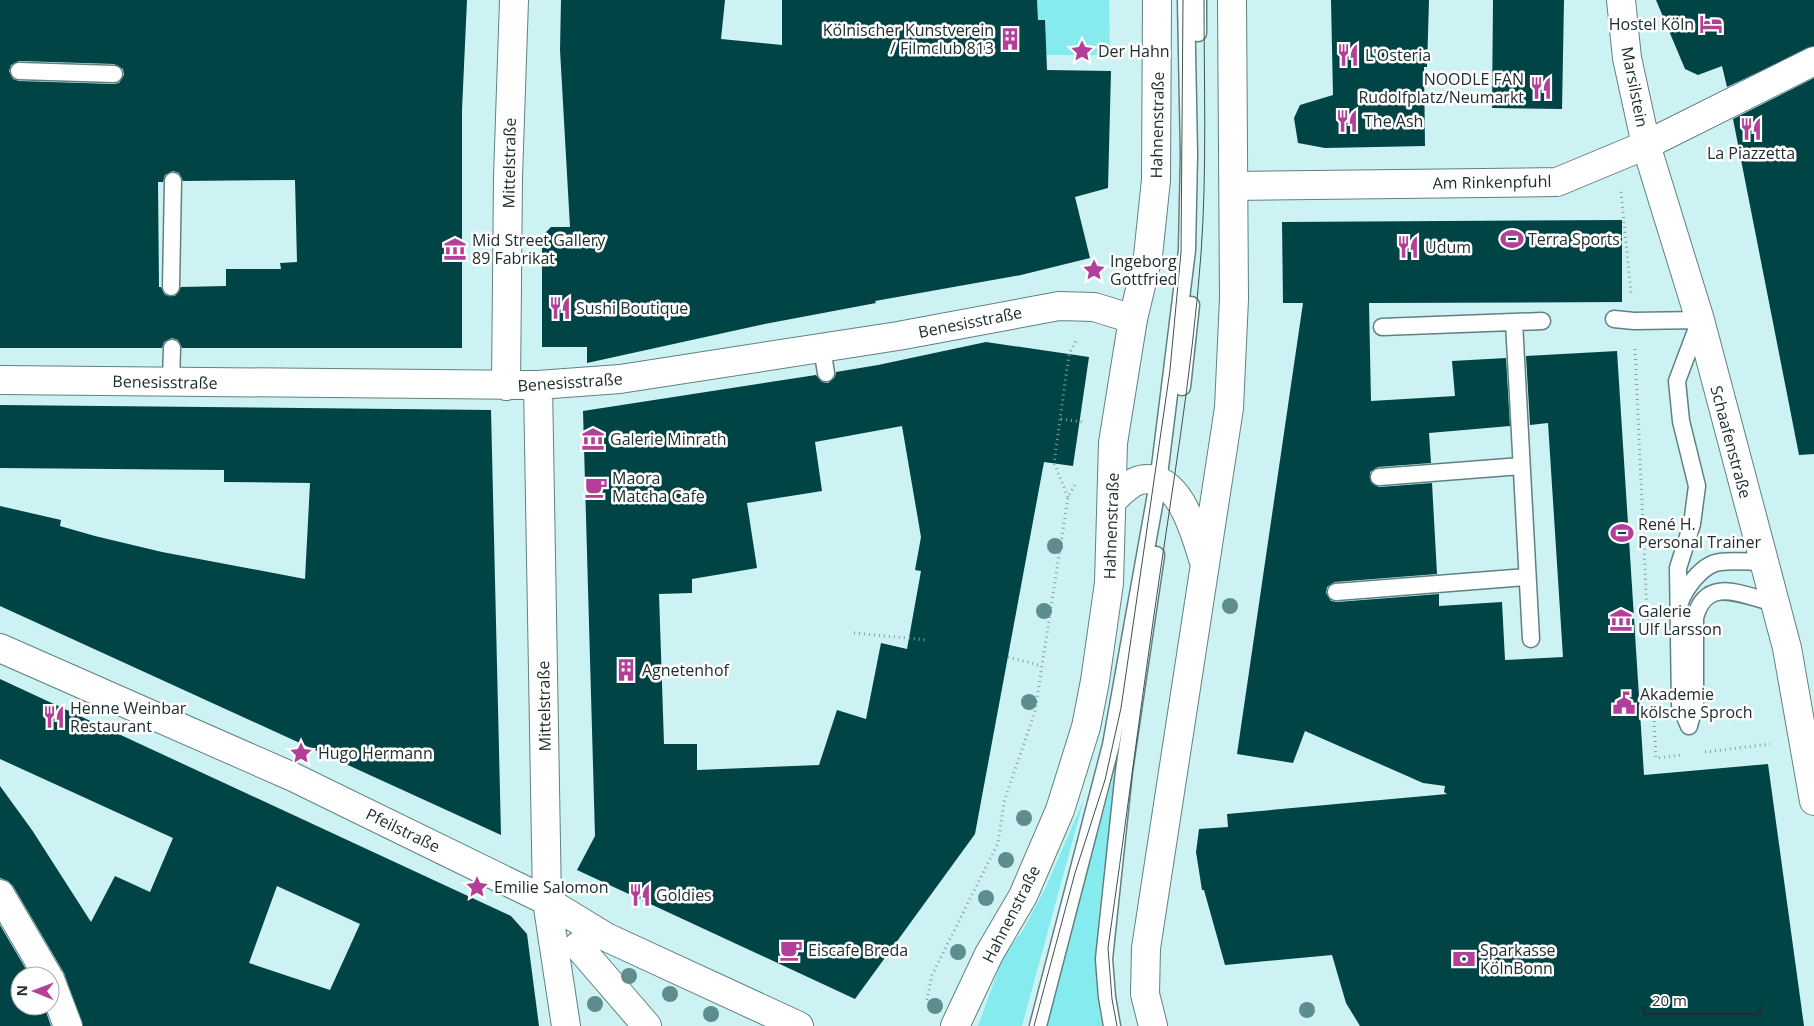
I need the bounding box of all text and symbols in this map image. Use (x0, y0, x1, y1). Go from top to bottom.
hotel icon: Hostel Köln (1698, 11, 1724, 37)
place label: Hostel Köln (1609, 13, 1694, 35)
place label: Kölnischer Kunstverein / Filmclub 813 (823, 19, 994, 59)
building icon: Kölnischer Kunstverein / Filmclub 813 (997, 26, 1023, 52)
place icon: Der Hahn (1069, 38, 1095, 64)
place label: Der Hahn (1098, 40, 1170, 62)
restaurant icon: L'Osteria (1335, 42, 1361, 68)
place label: L'Osteria (1365, 44, 1431, 66)
street label: Marsilstein (1616, 45, 1654, 129)
place label: NOODLE FAN Rudolfplatz/Neumarkt (1358, 68, 1524, 108)
street label: Hahnenstraße (1145, 71, 1169, 179)
restaurant icon: NOODLE FAN Rudolfplatz/Neumarkt (1528, 75, 1554, 101)
restaurant icon: The Ash (1334, 108, 1360, 134)
place label: The Ash (1364, 110, 1423, 132)
restaurant icon: La Piazzetta (1738, 116, 1764, 142)
street label: Mittelstraße (497, 118, 521, 208)
place label: La Piazzetta (1707, 142, 1795, 164)
street label: Am Rinkenpfuhl (1432, 170, 1552, 194)
sports icon: Terra Sports (1499, 226, 1525, 252)
place label: Terra Sports (1528, 228, 1620, 250)
place label: Mid Street Gallery 89 Fabrikat (472, 229, 606, 269)
restaurant icon: Udum (1395, 234, 1421, 260)
museum icon: Mid Street Gallery 89 Fabrikat (442, 236, 468, 262)
place label: Udum (1425, 236, 1471, 258)
place label: Ingeborg Gottfried (1110, 250, 1177, 290)
place icon: Ingeborg Gottfried (1081, 257, 1107, 283)
restaurant icon: Sushi Boutique (547, 295, 573, 321)
place label: Sushi Boutique (576, 297, 688, 319)
street label: Benesisstraße (916, 301, 1024, 343)
street label: Benesisstraße (517, 367, 623, 397)
street label: Benesisstraße (112, 370, 218, 394)
street label: Schaafenstraße (1705, 383, 1757, 501)
museum icon: Galerie Minrath (580, 426, 606, 452)
place label: Galerie Minrath (610, 428, 726, 450)
place label: Maora Matcha Cafe (612, 467, 705, 507)
street label: Hahnenstraße (1098, 472, 1124, 580)
cafe icon: Maora Matcha Cafe (583, 474, 609, 500)
place label: René H. Personal Trainer (1638, 513, 1761, 553)
sports icon: René H. Personal Trainer (1609, 520, 1635, 546)
place label: Galerie Ulf Larsson (1638, 600, 1722, 640)
museum icon: Galerie Ulf Larsson (1608, 607, 1634, 633)
building icon: Agnetenhof (613, 657, 639, 683)
place label: Agnetenhof (642, 659, 731, 681)
street label: Mittelstraße (532, 661, 556, 751)
place label: Akademie kölsche Sproch (1640, 683, 1753, 723)
public building icon: Akademie kölsche Sproch (1611, 690, 1637, 716)
place label: Henne Weinbar Restaurant (70, 697, 187, 737)
restaurant icon: Henne Weinbar Restaurant (41, 704, 67, 730)
place icon: Hugo Hermann (288, 740, 314, 766)
place label: Hugo Hermann (318, 742, 433, 764)
street label: Pfeilstraße (362, 803, 444, 857)
street label: Hahnenstraße (977, 861, 1045, 967)
place icon: Emilie Salomon (464, 874, 490, 900)
place label: Emilie Salomon (494, 876, 609, 898)
restaurant icon: Goldies (627, 882, 653, 908)
place label: Goldies (656, 884, 712, 906)
cafe icon: Eiscafe Breda (778, 937, 804, 963)
place label: Eiscafe Breda (808, 939, 908, 961)
place label: Sparkasse KölnBonn (1480, 939, 1556, 979)
bank icon: Sparkasse KölnBonn (1451, 946, 1477, 972)
north arrow (10, 966, 60, 1016)
scale bar (1644, 984, 1760, 1016)
text: N (12, 985, 31, 997)
text: 20 m (1652, 990, 1687, 1010)

